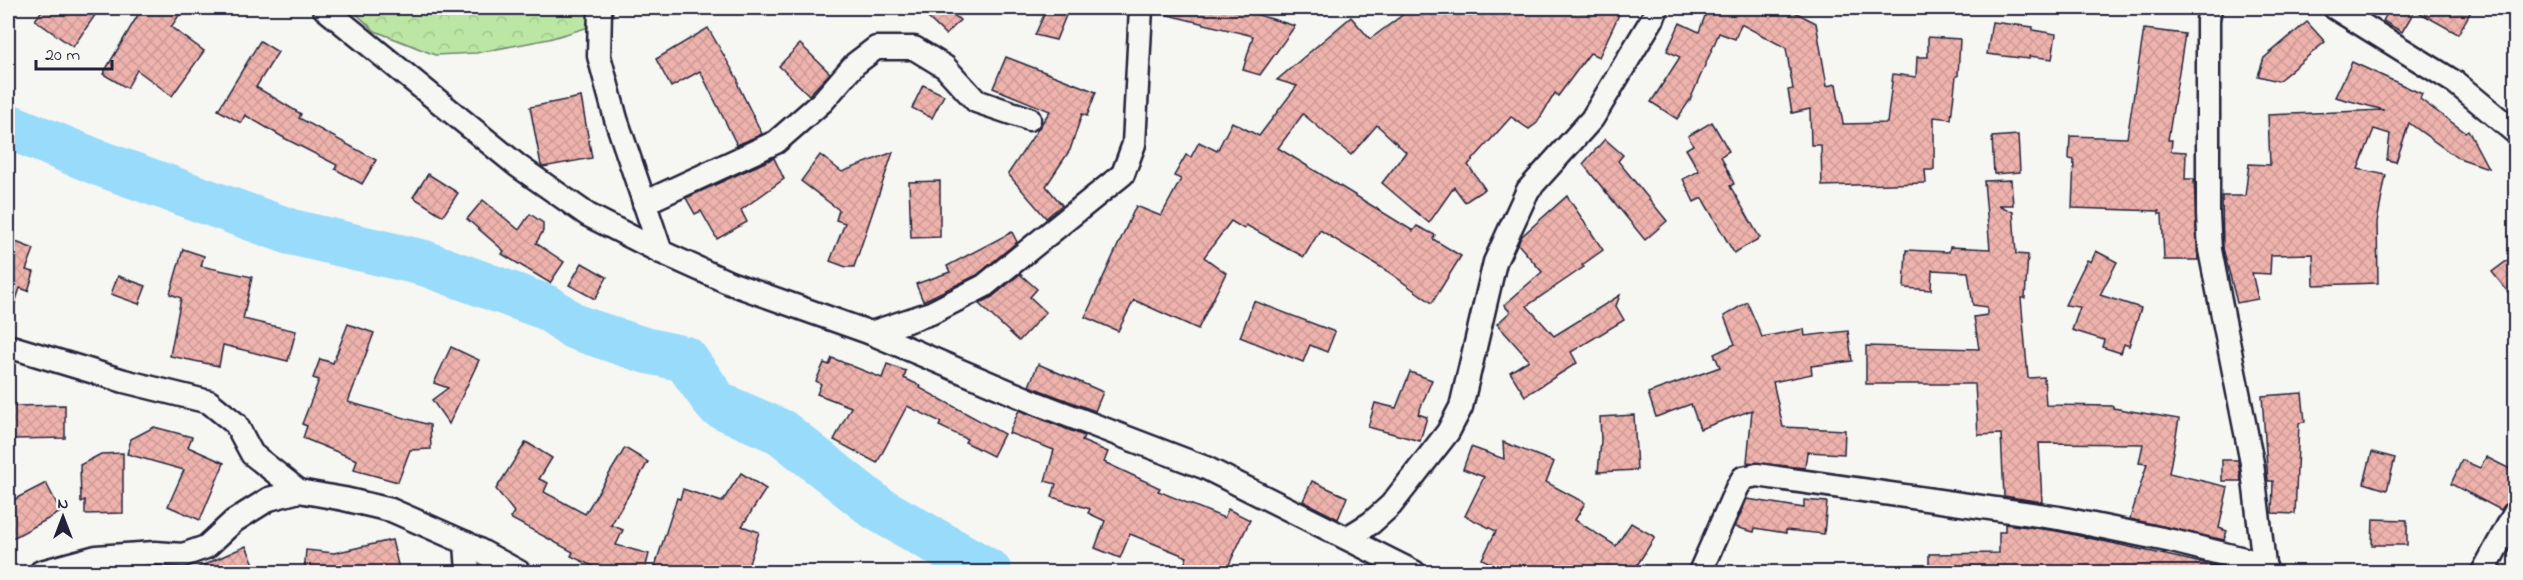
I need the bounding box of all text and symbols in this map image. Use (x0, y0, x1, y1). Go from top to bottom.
scale bar (36, 33, 112, 71)
text: 20 m (45, 43, 80, 69)
north arrow (33, 487, 93, 547)
text: N (58, 492, 69, 516)

